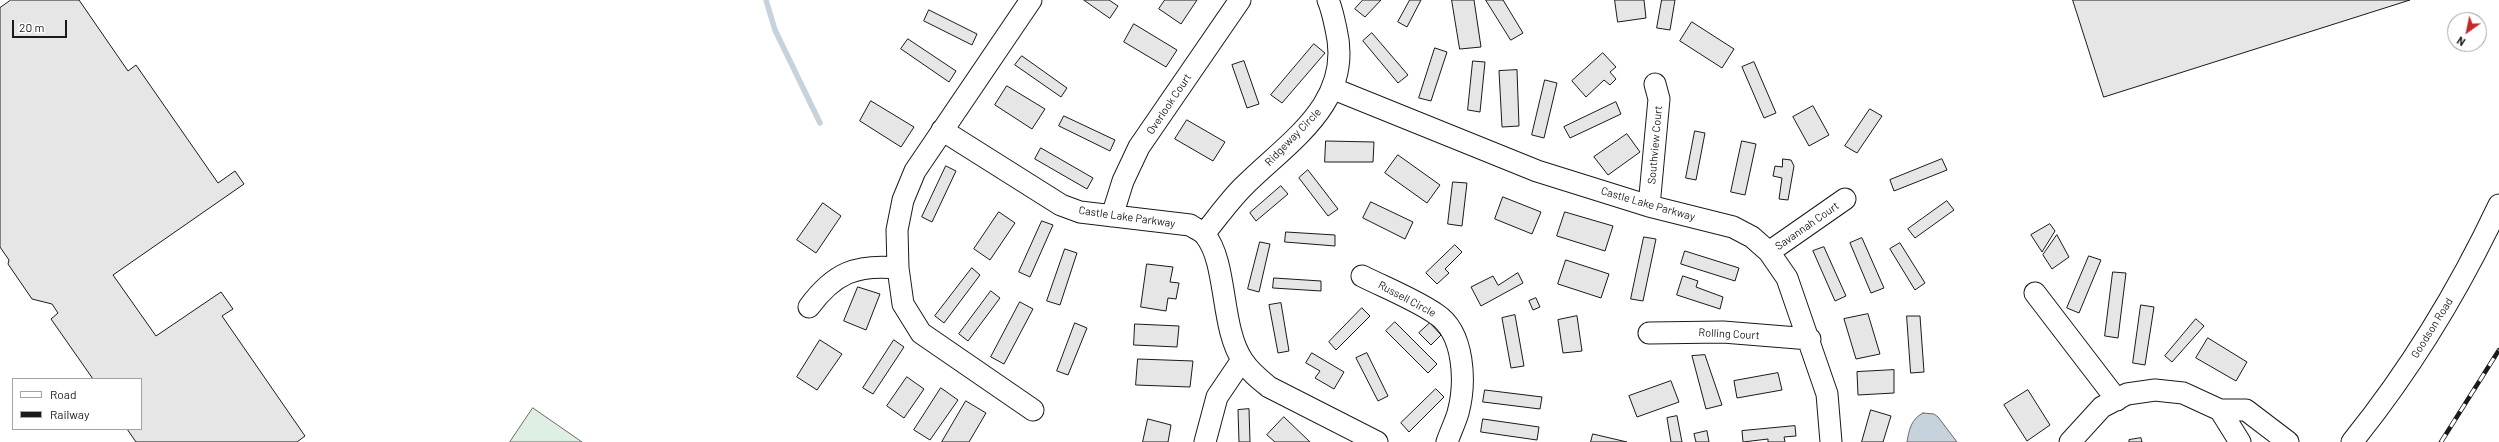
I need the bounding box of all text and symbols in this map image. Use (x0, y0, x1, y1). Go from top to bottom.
scale bar (14, 12, 69, 38)
north arrow (2447, 12, 2487, 52)
text: 20 m (19, 20, 45, 34)
text: N (2454, 34, 2467, 49)
street label: Overlook Court (1144, 71, 1194, 137)
street label: Ridgeway Circle (1262, 105, 1324, 169)
street label: Southview Court (1645, 105, 1665, 185)
street label: Castle Lake Parkway (1599, 184, 1697, 224)
street label: Savannah Court (1772, 199, 1842, 253)
street label: Castle Lake Parkway (1078, 204, 1176, 230)
street label: Russell Circle (1376, 278, 1438, 320)
street label: Goodson Road (2408, 295, 2456, 361)
street label: Rolling Court (1698, 326, 1760, 342)
legend (12, 378, 142, 430)
text: Road (50, 387, 77, 401)
text: Railway (50, 407, 89, 421)

